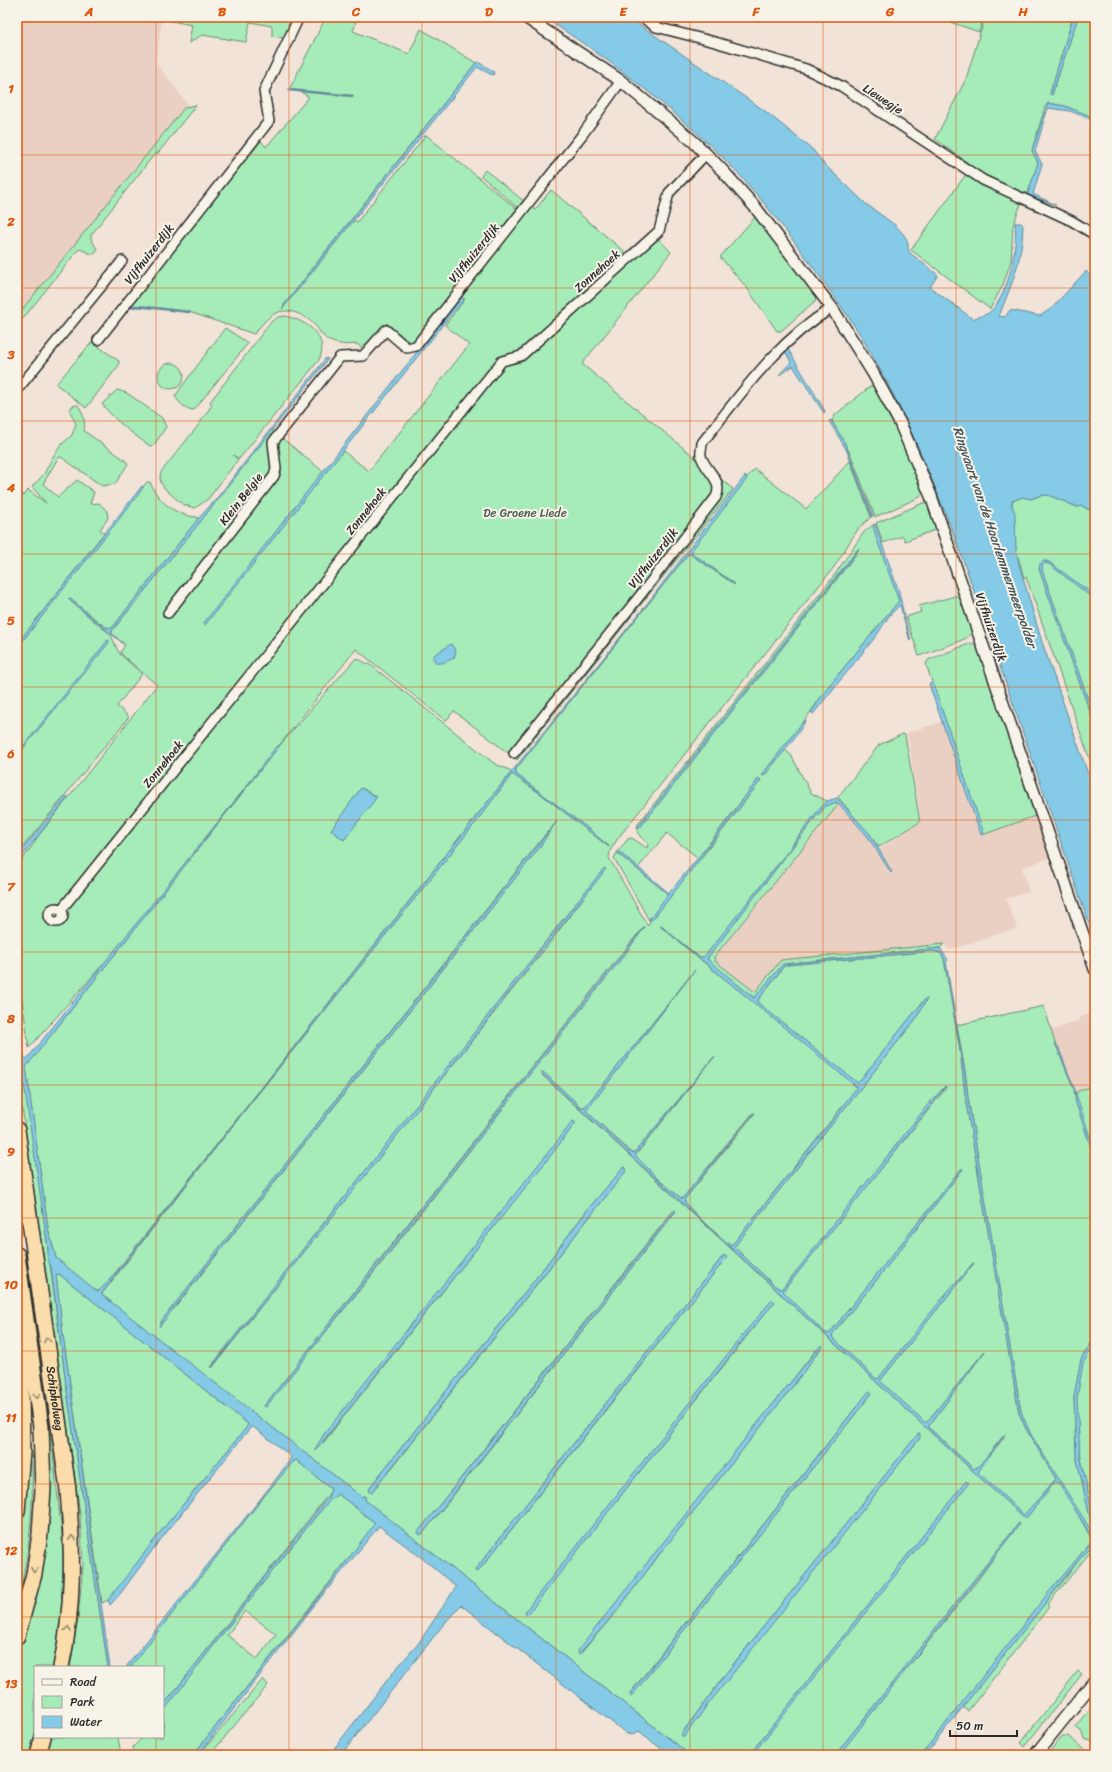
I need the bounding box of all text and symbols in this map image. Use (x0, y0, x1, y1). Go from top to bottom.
text: A (84, 0, 93, 23)
text: B (218, 0, 227, 23)
text: C (351, 0, 361, 23)
text: D (485, 0, 493, 23)
text: E (619, 0, 628, 23)
text: F (751, 0, 760, 23)
text: G (885, 0, 895, 23)
text: H (1017, 0, 1028, 23)
text: 1 (8, 77, 14, 100)
street label: Liewegje (858, 78, 908, 120)
text: 2 (6, 210, 15, 233)
street label: Vijfhuizerdijk (118, 218, 180, 289)
street label: Vijfhuizerdijk (443, 218, 506, 288)
street label: Zonnehoek (569, 244, 626, 298)
text: 3 (6, 343, 15, 366)
water label: Ringvaart van de Haarlemmermeerpolder (946, 423, 1045, 653)
street label: Klein Belgie (213, 468, 269, 530)
text: 4 (6, 476, 16, 499)
street label: Zonnehoek (340, 482, 393, 540)
park label: De Groene Liede (483, 502, 567, 524)
street label: Vijfhuizerdijk (622, 522, 684, 593)
street label: Vijfhuizerdijk (969, 589, 1013, 665)
text: 5 (7, 609, 15, 632)
street label: Zonnehoek (137, 735, 190, 793)
text: 6 (6, 742, 15, 765)
text: 7 (7, 875, 16, 898)
text: 8 (6, 1007, 15, 1030)
text: 9 (7, 1140, 15, 1163)
text: 10 (4, 1273, 18, 1296)
one-way arrow (43, 1336, 52, 1343)
street label: Schipholweg (40, 1364, 70, 1432)
one-way arrow (32, 1393, 41, 1399)
text: 11 (5, 1406, 17, 1429)
one-way arrow (68, 1535, 76, 1541)
text: 12 (4, 1539, 18, 1562)
one-way arrow (31, 1567, 39, 1573)
one-way arrow (63, 1626, 72, 1632)
legend (34, 1666, 164, 1738)
text: Road (70, 1671, 97, 1693)
text: 13 (5, 1672, 18, 1695)
text: Park (70, 1691, 95, 1713)
text: Water (70, 1711, 103, 1733)
scale bar (950, 1712, 1017, 1738)
text: 50 m (956, 1715, 983, 1737)

